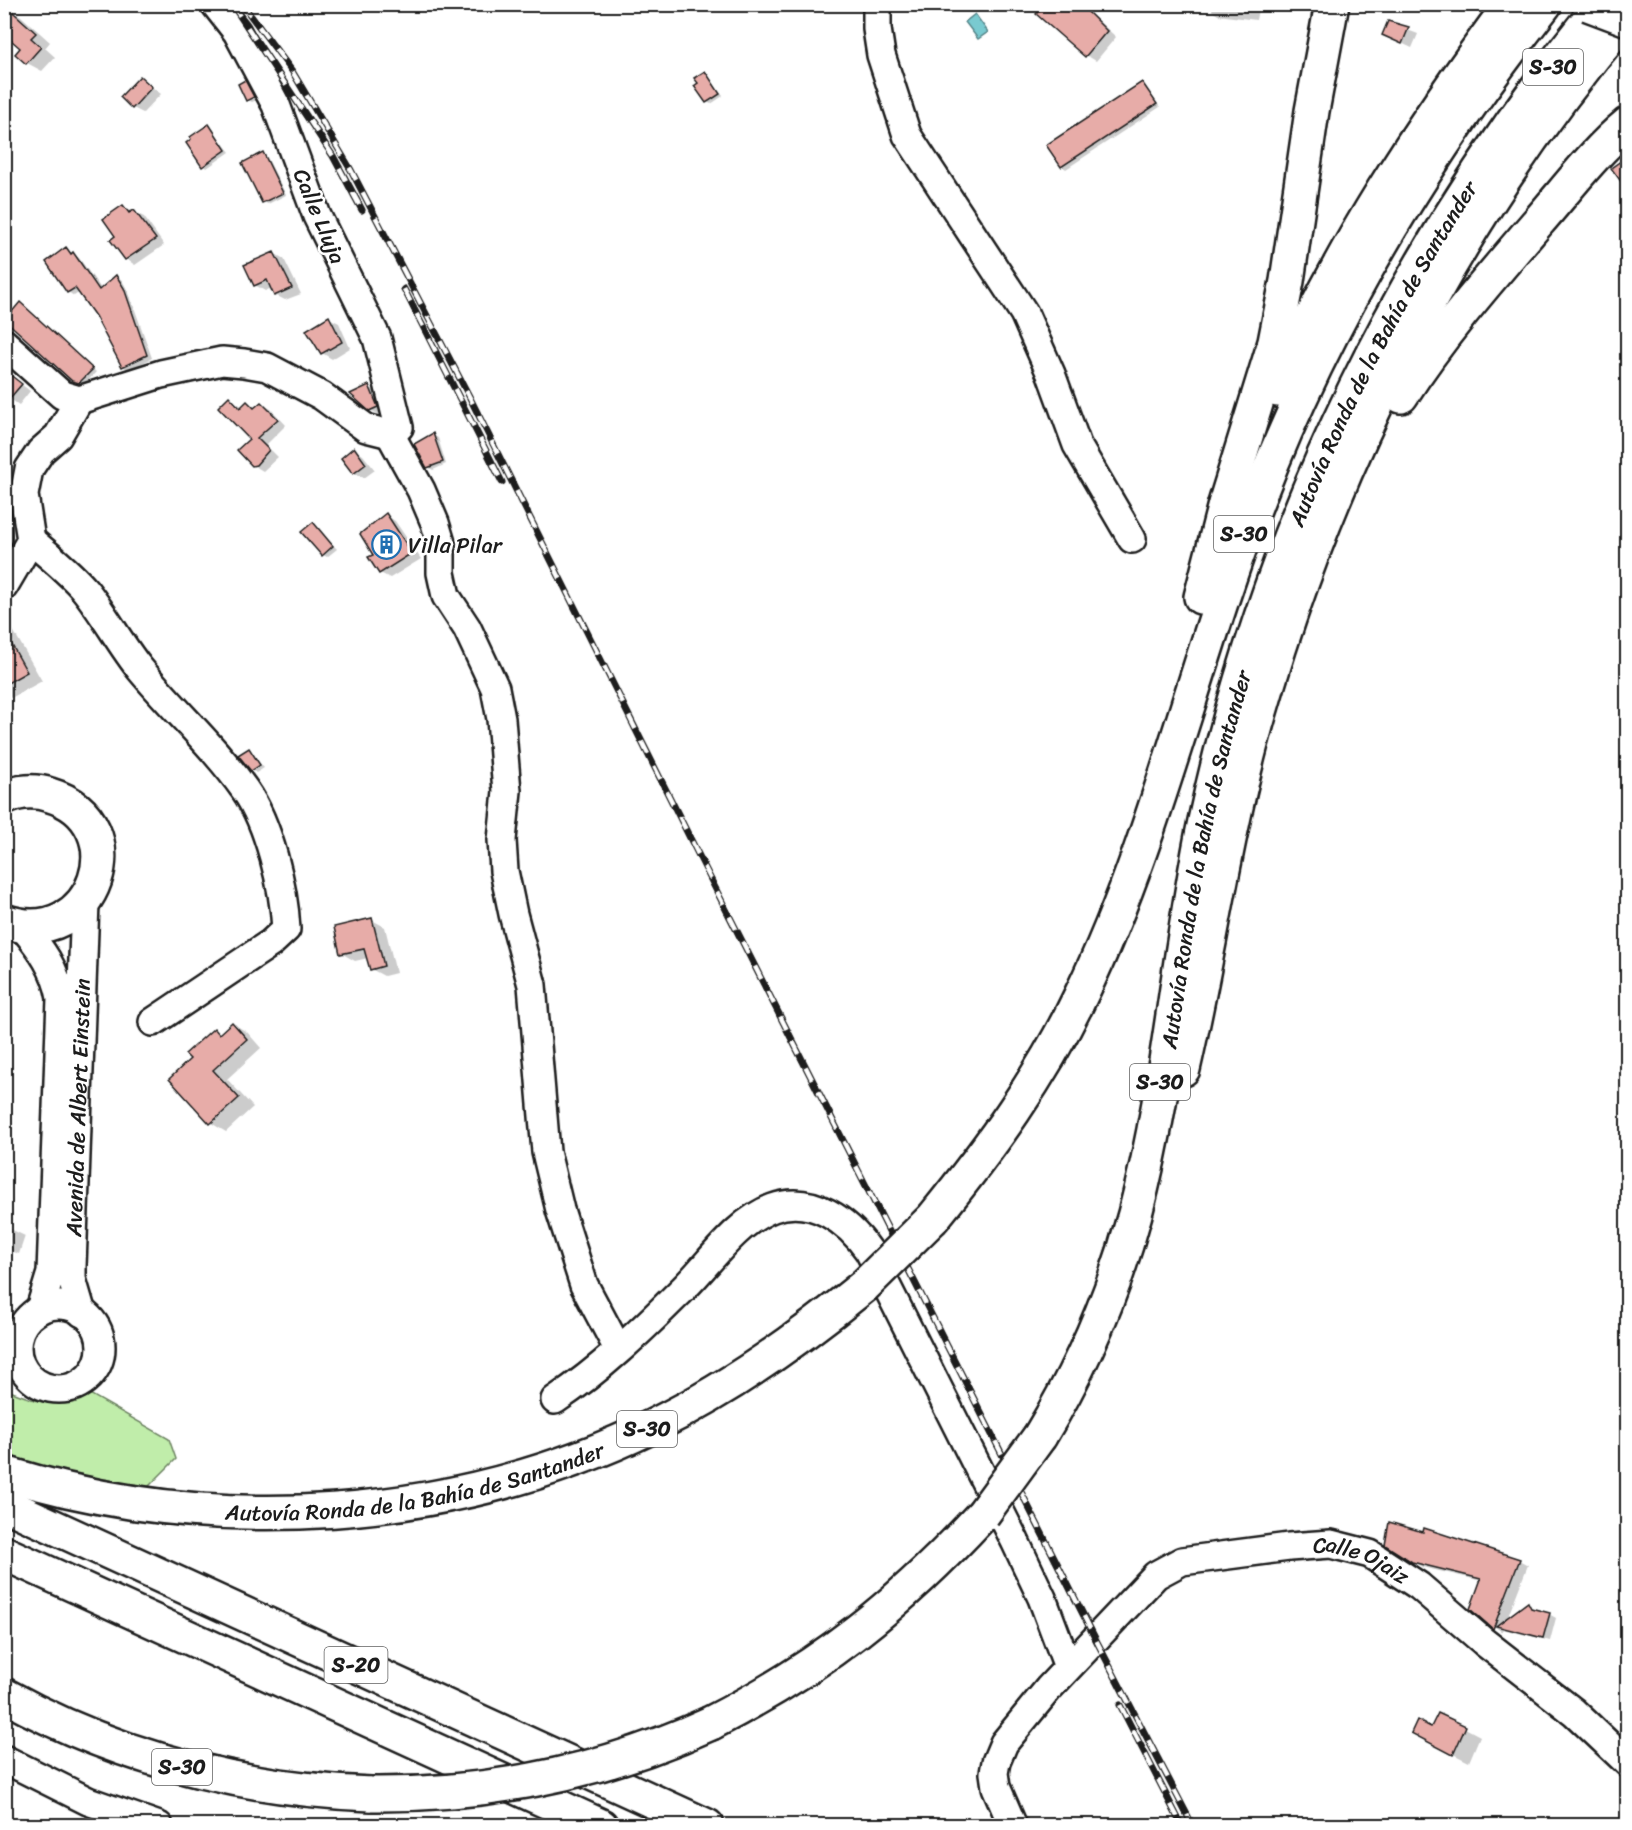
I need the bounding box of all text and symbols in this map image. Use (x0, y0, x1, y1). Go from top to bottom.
road number: S-30 (1523, 49, 1583, 85)
street label: Calle Lluja (282, 162, 357, 270)
street label: Autovía Ronda de la Bahía de Santander (1277, 171, 1489, 533)
road number: S-30 (1214, 516, 1274, 552)
place label: Villa Pilar (408, 526, 504, 565)
building icon: Villa Pilar (371, 529, 403, 561)
street label: Autovía Ronda de la Bahía de Santander (1149, 664, 1264, 1052)
street label: Avenida de Albert Einstein (54, 978, 102, 1238)
road number: S-30 (1130, 1064, 1190, 1100)
road number: S-30 (617, 1411, 677, 1447)
street label: Autovía Ronda de la Bahía de Santander (224, 1430, 612, 1532)
street label: Calle Ojaiz (1312, 1525, 1418, 1595)
road number: S-20 (324, 1647, 388, 1683)
road number: S-30 (152, 1749, 212, 1785)

